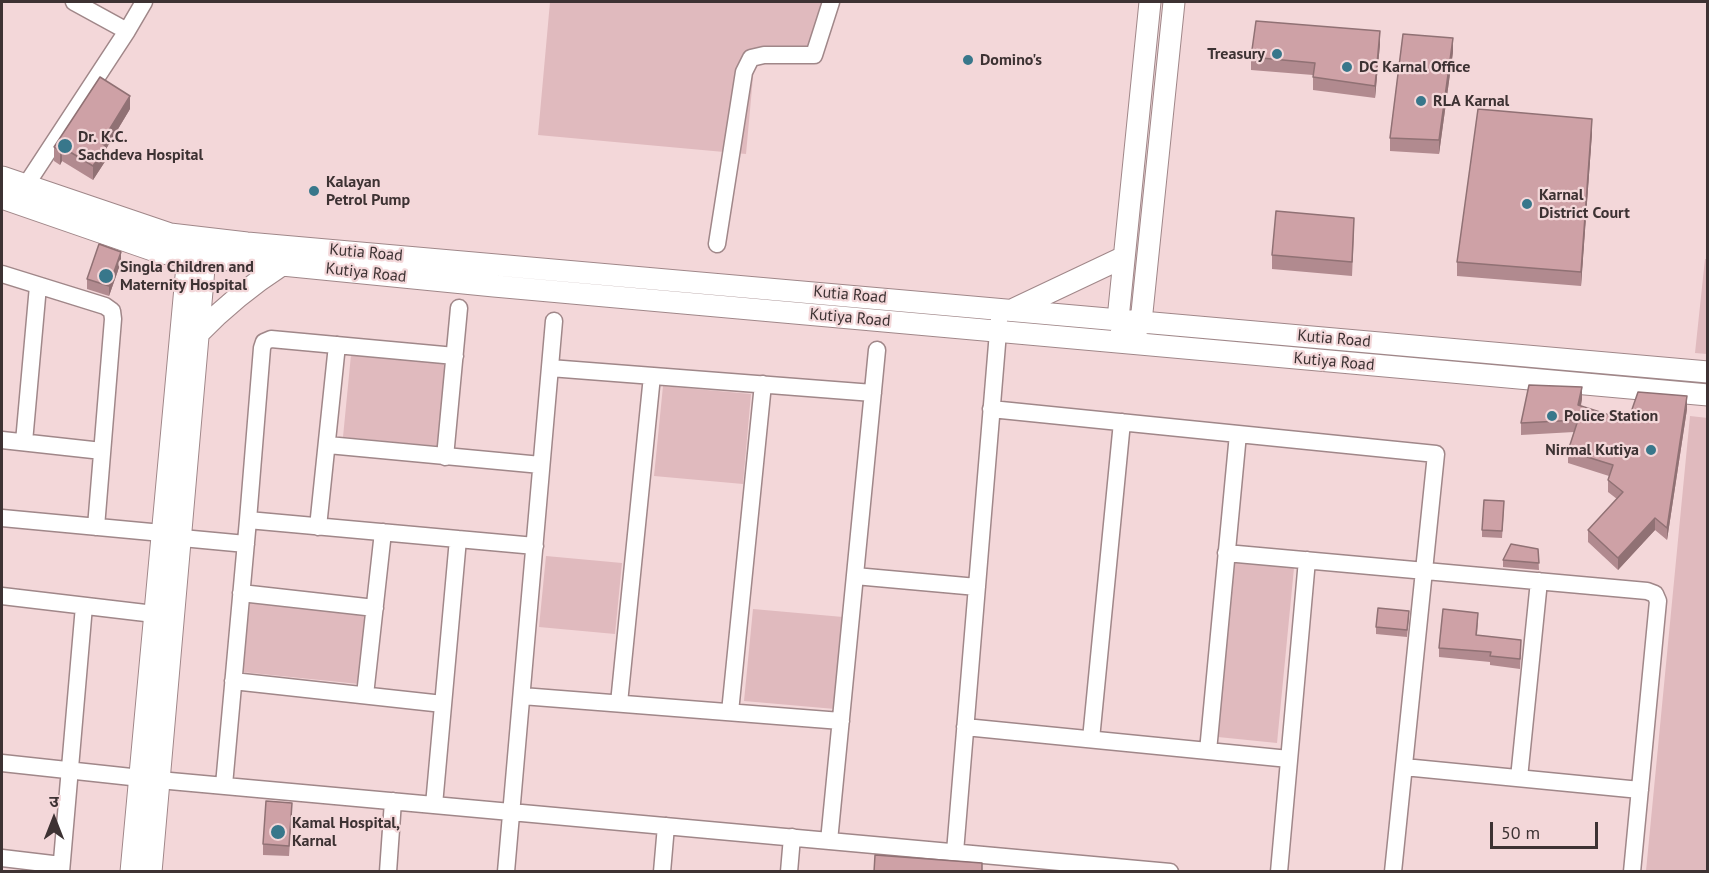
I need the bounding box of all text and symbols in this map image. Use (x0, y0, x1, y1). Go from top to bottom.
place label: Treasury (1207, 44, 1265, 64)
marker: Treasury (1270, 47, 1284, 61)
place label: Domino's (980, 50, 1042, 70)
marker: Domino's (961, 53, 975, 67)
place label: DC Karnal Office (1359, 57, 1470, 77)
marker: DC Karnal Office (1340, 60, 1354, 74)
place label: RLA Karnal (1433, 91, 1509, 111)
marker: RLA Karnal (1414, 94, 1428, 108)
place label: Dr. K.C. Sachdeva Hospital (78, 127, 203, 165)
marker: Dr. K.C. Sachdeva Hospital (56, 137, 74, 155)
place label: Kalayan Petrol Pump (326, 172, 410, 210)
marker: Kalayan Petrol Pump (307, 184, 321, 198)
place label: Karnal District Court (1539, 185, 1630, 223)
marker: Karnal District Court (1520, 197, 1534, 211)
street label: Kutia Road (328, 240, 404, 266)
place label: Singla Children and Maternity Hospital (120, 257, 254, 295)
street label: Kutiya Road (325, 259, 407, 287)
marker: Singla Children and Maternity Hospital (97, 267, 115, 285)
street label: Kutia Road (812, 282, 888, 308)
street label: Kutiya Road (809, 305, 891, 331)
street label: Kutia Road (1296, 326, 1372, 352)
street label: Kutiya Road (1293, 349, 1375, 375)
place label: Police Station (1564, 406, 1658, 426)
marker: Police Station (1545, 409, 1559, 423)
place label: Nirmal Kutiya (1545, 440, 1639, 460)
marker: Nirmal Kutiya (1644, 443, 1658, 457)
north arrow (24, 789, 84, 849)
text: उ (49, 791, 59, 811)
scale bar (1493, 810, 1601, 848)
place label: Kamal Hospital, Karnal (292, 813, 400, 851)
text: 50 m (1501, 821, 1540, 844)
marker: Kamal Hospital, Karnal (269, 823, 287, 841)

